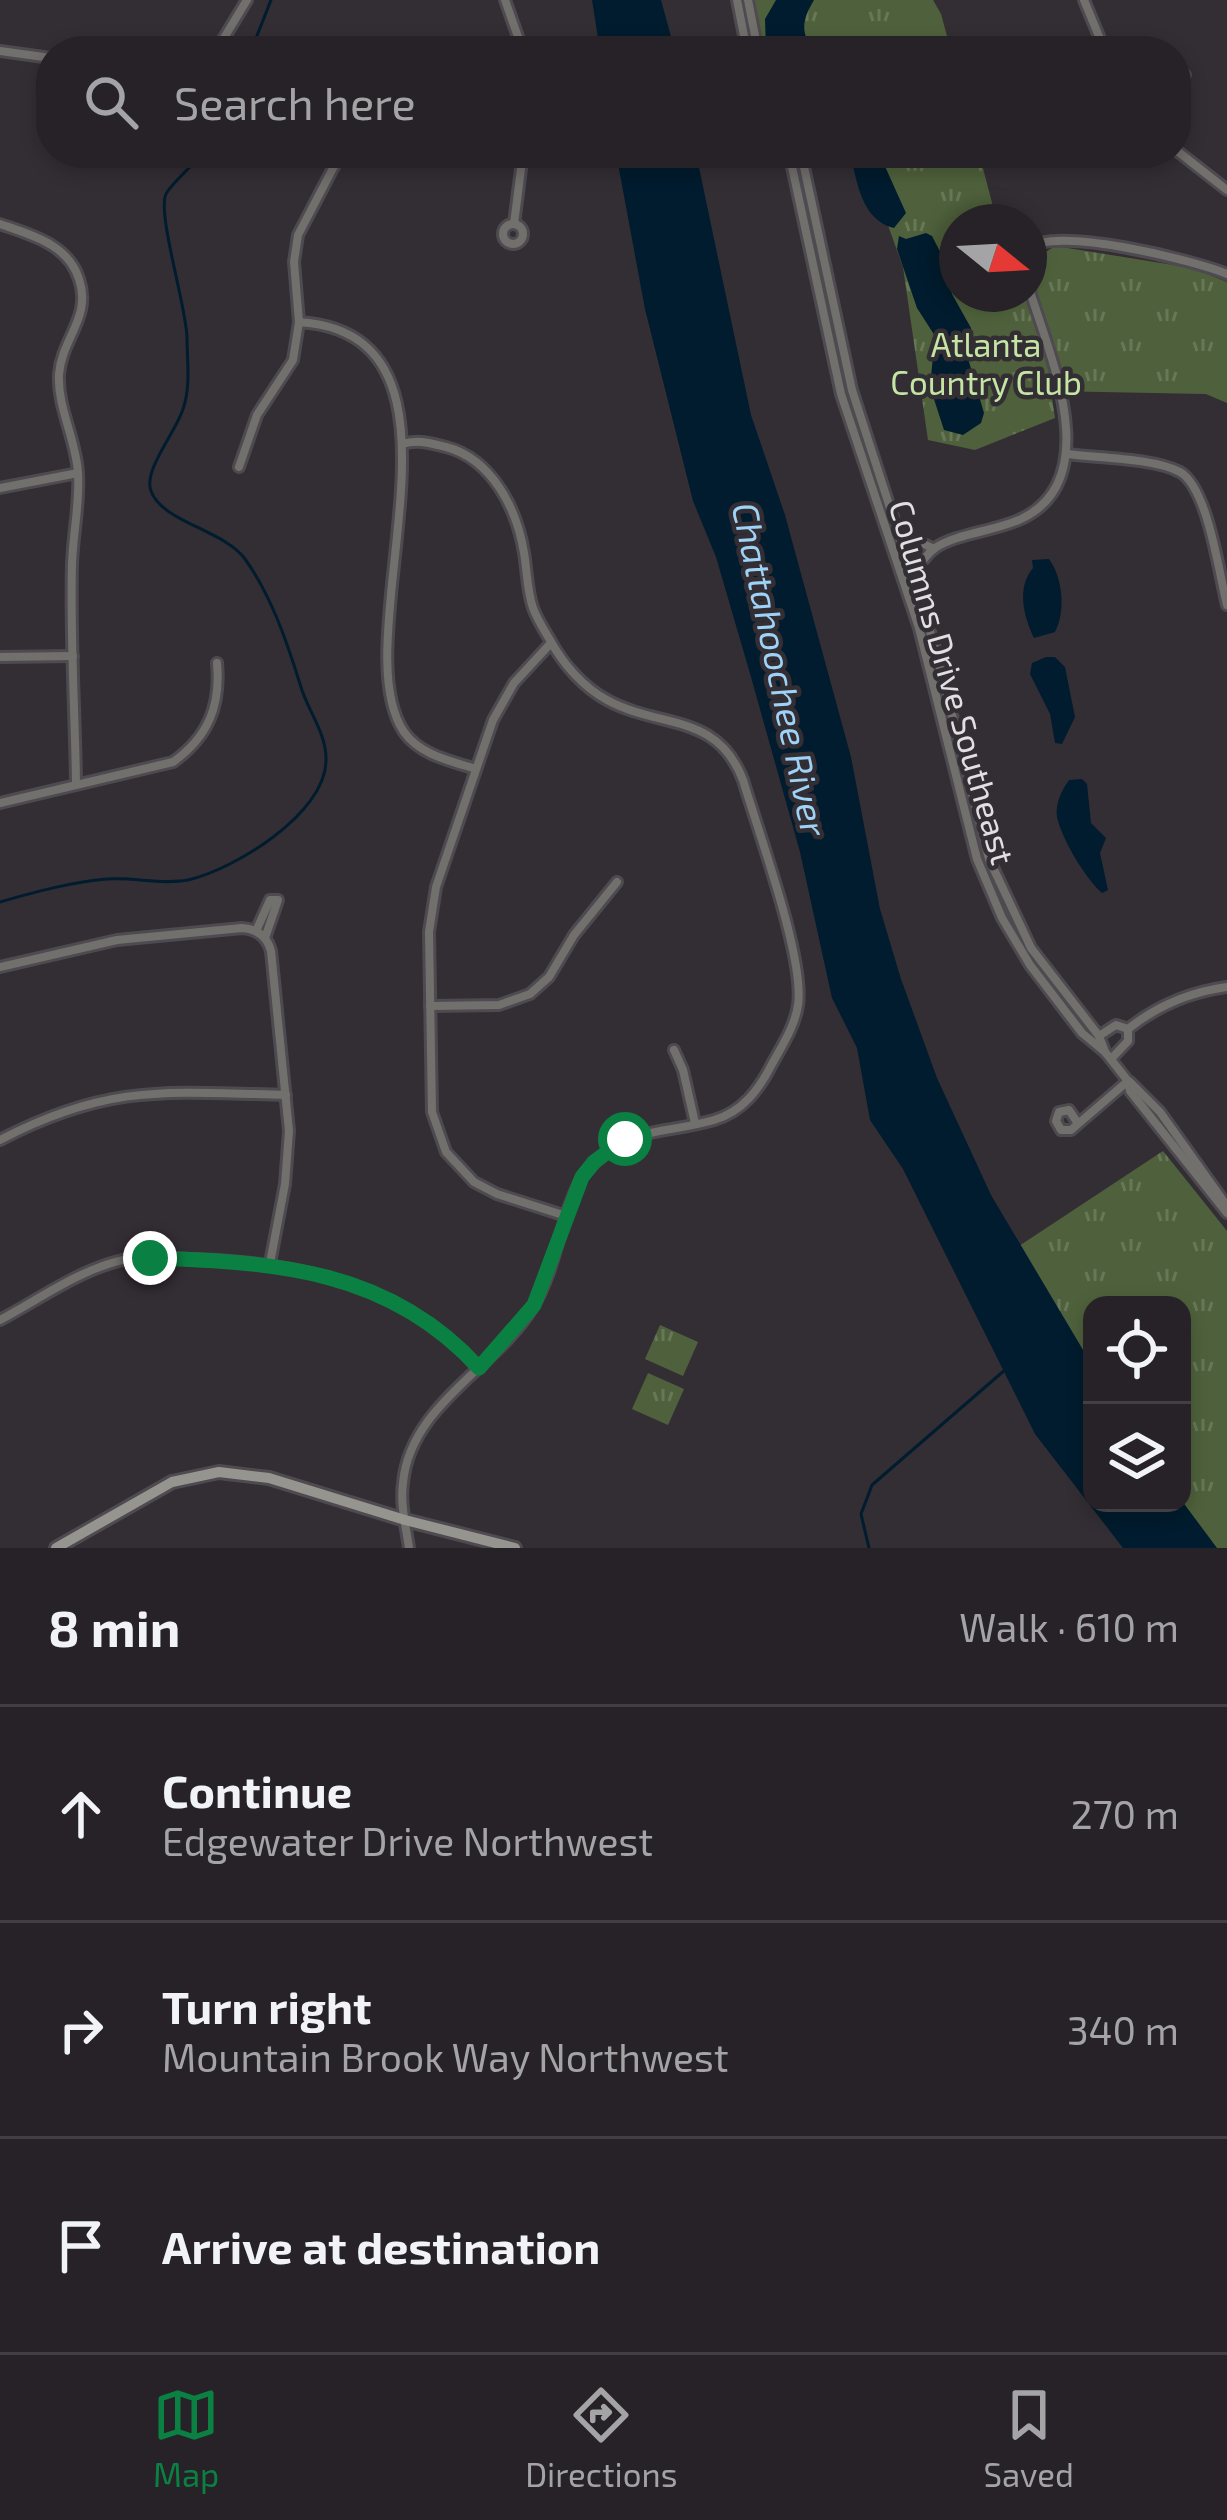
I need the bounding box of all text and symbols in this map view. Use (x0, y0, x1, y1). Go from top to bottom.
search box (36, 36, 1191, 168)
icon: search (78, 69, 144, 135)
text: Search here (174, 75, 416, 129)
north arrow (939, 204, 1047, 312)
park label: Atlanta Country Club (890, 324, 1082, 402)
street label: Columns Drive Southeast (882, 495, 1024, 869)
water label: Chattahoochee River (725, 498, 837, 840)
route start (598, 1112, 652, 1166)
route end (123, 1231, 177, 1285)
map controls (1083, 1296, 1191, 1512)
button: locate (1083, 1296, 1191, 1404)
button: layers (1083, 1404, 1191, 1512)
text: 8 min (48, 1596, 180, 1657)
text: Walk · 610 m (959, 1603, 1179, 1650)
text: Continue (162, 1763, 352, 1817)
icon: ahead (48, 1781, 114, 1847)
text: 270 m (1071, 1790, 1179, 1837)
text: Edgewater Drive Northwest (162, 1817, 653, 1864)
text: Turn right (162, 1979, 371, 2033)
icon: right (48, 1997, 114, 2063)
text: 340 m (1067, 2006, 1179, 2053)
text: Mountain Brook Way Northwest (162, 2033, 729, 2080)
icon: arrive (48, 2213, 114, 2279)
text: Arrive at destination (162, 2219, 600, 2273)
tab: Map (153, 2382, 219, 2494)
tab: Directions (525, 2382, 677, 2494)
tab: Saved (983, 2382, 1074, 2494)

